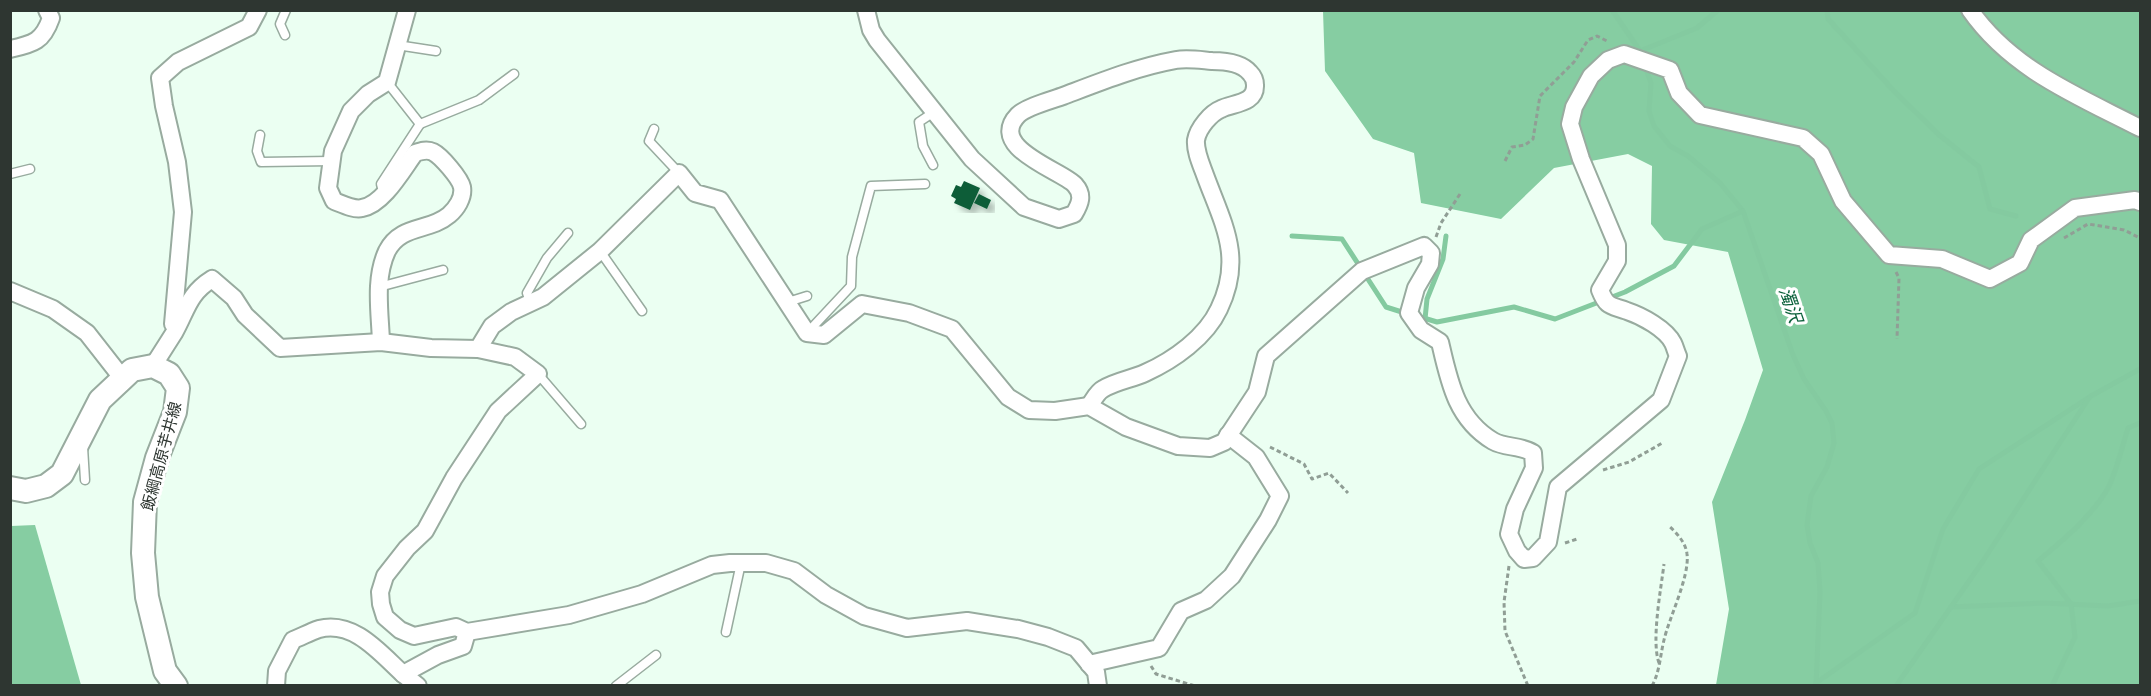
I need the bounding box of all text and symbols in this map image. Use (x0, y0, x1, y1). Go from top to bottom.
water label: 濁沢 (1772, 284, 1810, 328)
street label: 飯綱高原芋井線 (135, 399, 187, 513)

